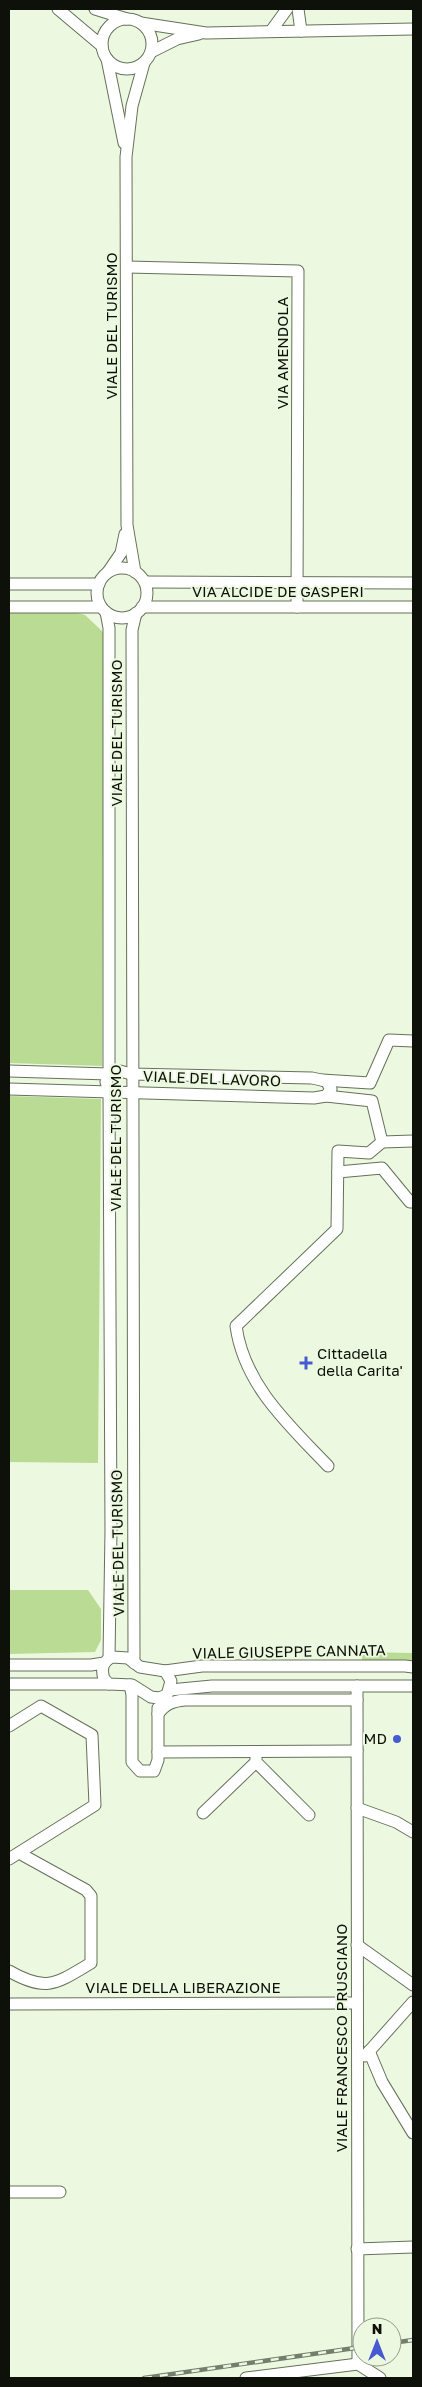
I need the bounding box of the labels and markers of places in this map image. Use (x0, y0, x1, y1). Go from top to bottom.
place label: Cittadella della Carita' (317, 1344, 403, 1379)
marker: Cittadella della Carita' (299, 1356, 313, 1370)
place label: MD (364, 1729, 387, 1747)
marker: MD (391, 1733, 403, 1745)

